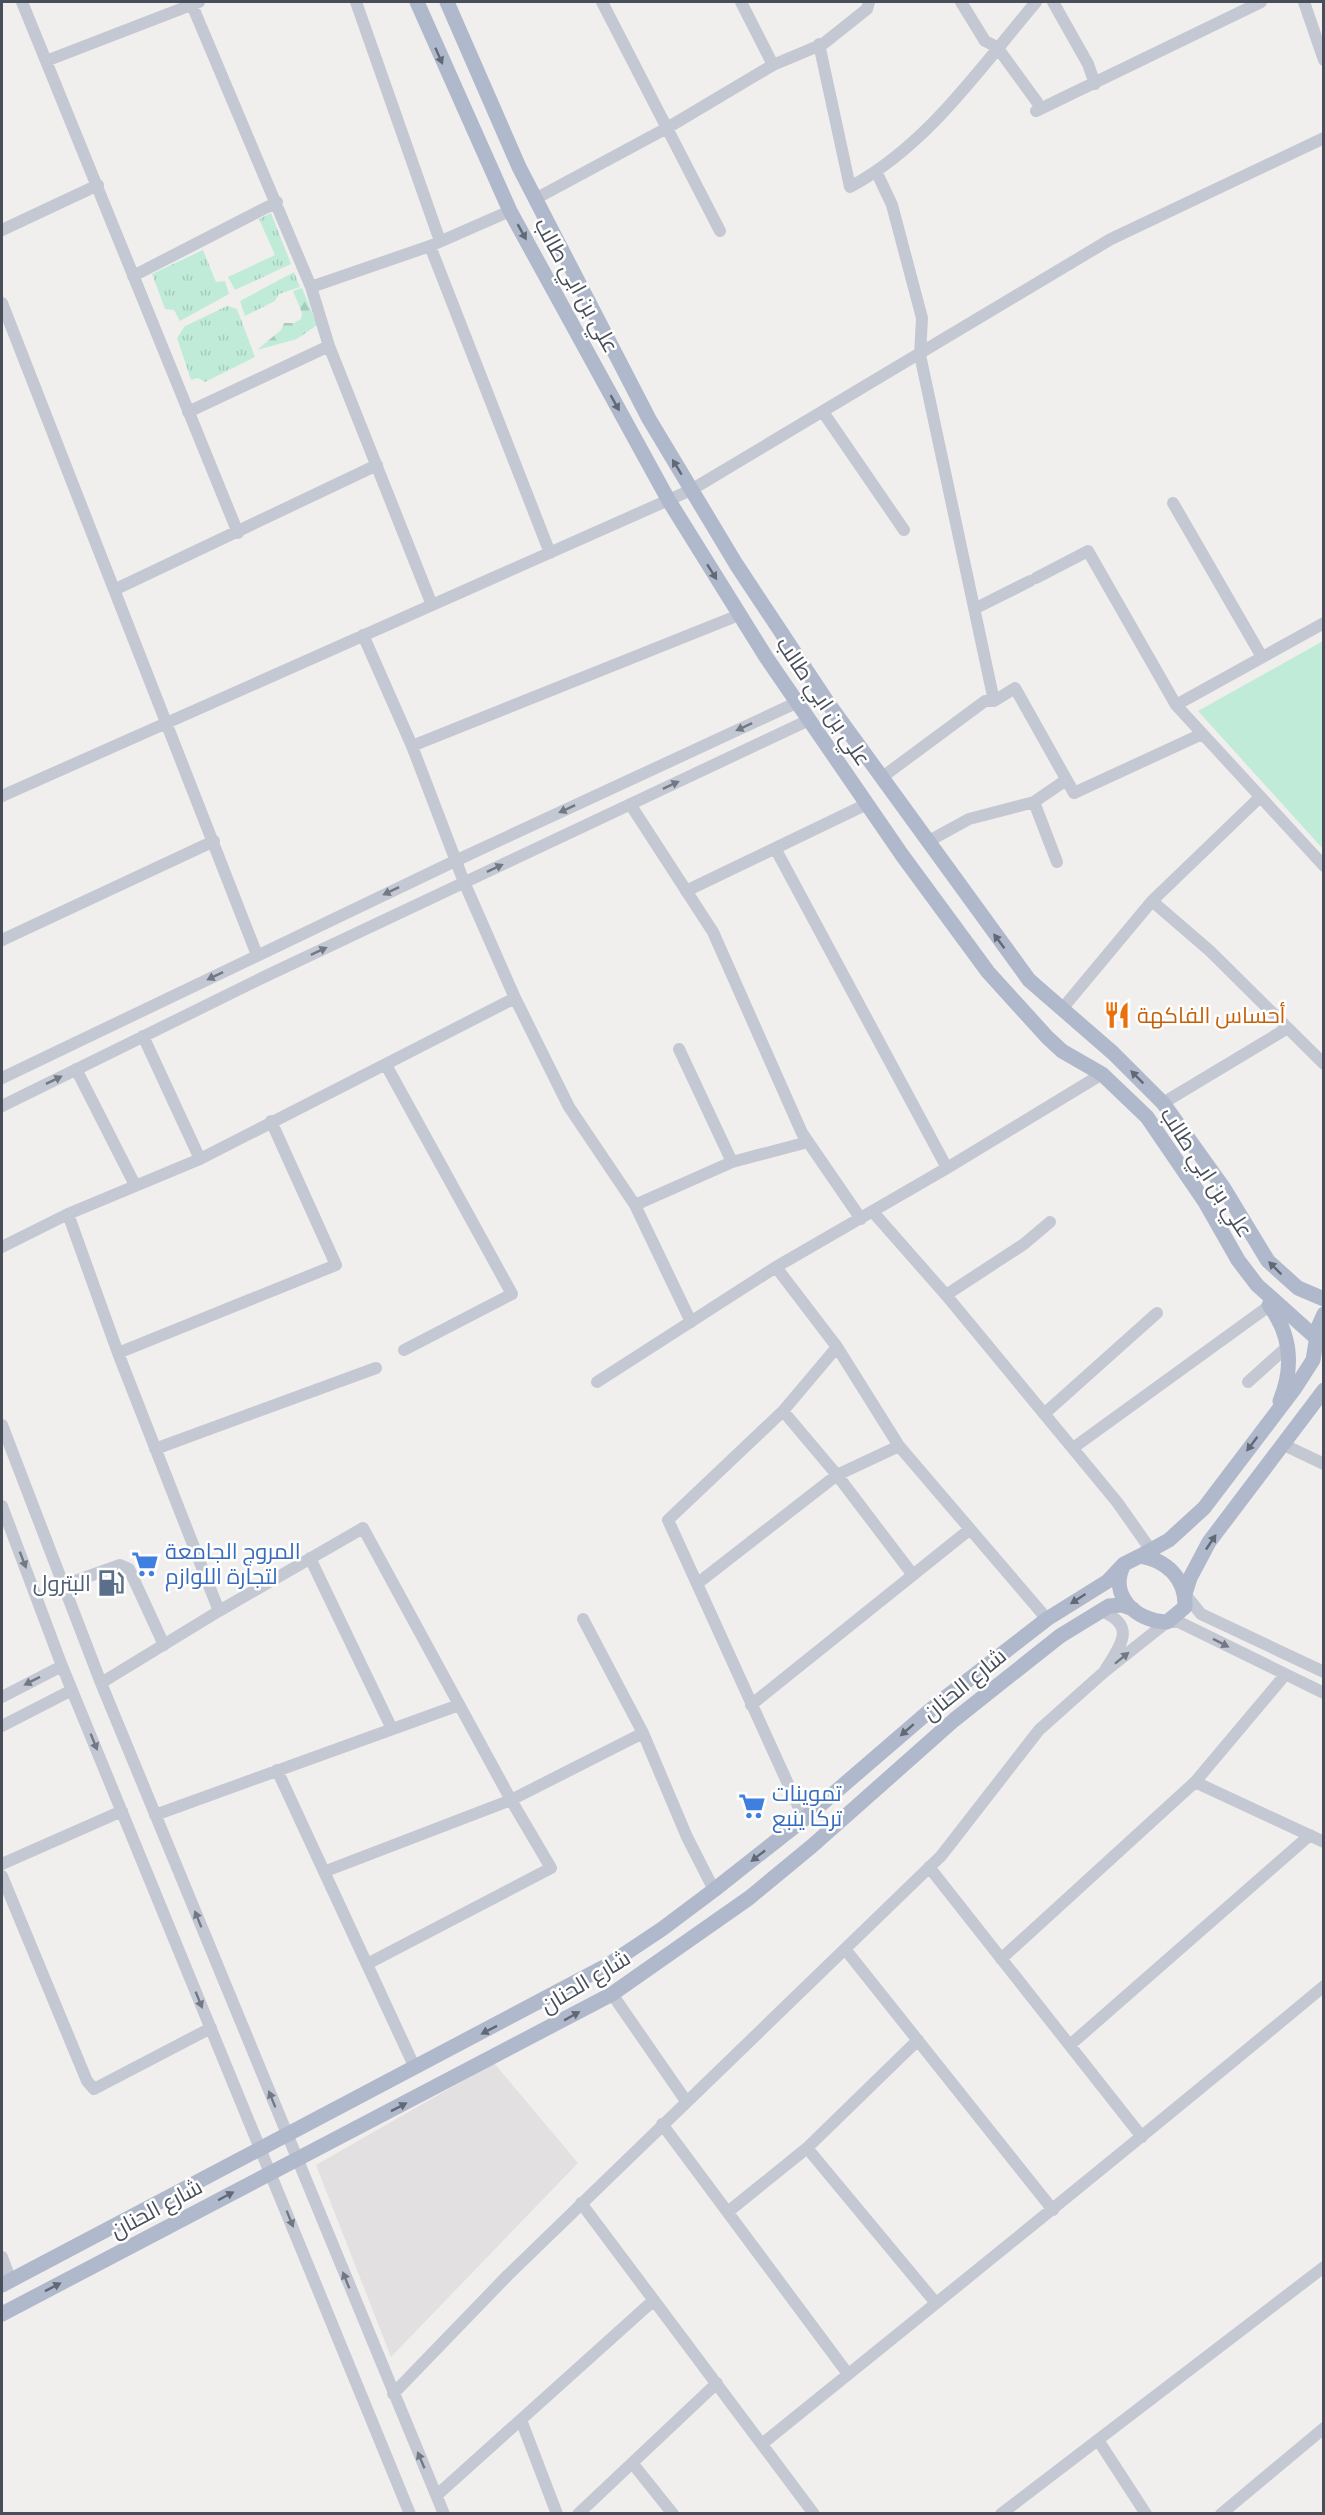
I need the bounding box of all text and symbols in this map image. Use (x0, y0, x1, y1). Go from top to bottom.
one-way arrow (434, 47, 444, 65)
street label: علي بن ابي طالب (526, 213, 625, 359)
one-way arrow (517, 224, 527, 241)
one-way arrow (610, 395, 620, 412)
one-way arrow (671, 459, 682, 475)
one-way arrow (707, 564, 718, 580)
street label: علي بن ابي طالب (768, 632, 877, 773)
one-way arrow (735, 722, 753, 732)
one-way arrow (663, 780, 680, 789)
one-way arrow (559, 804, 576, 813)
one-way arrow (487, 863, 504, 872)
one-way arrow (382, 887, 399, 896)
one-way arrow (993, 933, 1005, 948)
one-way arrow (310, 946, 327, 955)
one-way arrow (206, 971, 223, 980)
restaurant icon: أحساس الفاكهة (1102, 1000, 1132, 1030)
place label: أحساس الفاكهة (1137, 1002, 1286, 1029)
one-way arrow (1131, 1070, 1145, 1084)
one-way arrow (46, 1075, 63, 1085)
street label: علي بن ابي طالب (1152, 1102, 1259, 1244)
one-way arrow (1268, 1261, 1282, 1276)
one-way arrow (1247, 1437, 1259, 1452)
one-way arrow (1205, 1533, 1216, 1550)
place label: المروج الجامعة لتجارة اللوازم (165, 1538, 301, 1592)
supermarket icon: المروج الجامعة لتجارة اللوازم (130, 1549, 160, 1579)
one-way arrow (19, 1551, 28, 1569)
fuel station icon: البترول (96, 1568, 126, 1598)
place label: البترول (33, 1570, 91, 1597)
one-way arrow (1070, 1593, 1086, 1604)
one-way arrow (1212, 1638, 1229, 1648)
street label: شارع الحنان (917, 1642, 1012, 1727)
one-way arrow (1114, 1651, 1130, 1664)
one-way arrow (23, 1676, 40, 1686)
one-way arrow (900, 1723, 915, 1736)
one-way arrow (90, 1733, 99, 1751)
place label: تموينات تركا ينبع (772, 1780, 842, 1833)
supermarket icon: تموينات تركا ينبع (737, 1791, 767, 1821)
one-way arrow (750, 1849, 766, 1862)
one-way arrow (193, 1910, 202, 1928)
street label: شارع الحنان (535, 1944, 636, 2020)
one-way arrow (195, 1991, 204, 2009)
one-way arrow (564, 2011, 581, 2021)
one-way arrow (480, 2024, 498, 2034)
one-way arrow (267, 2090, 277, 2108)
one-way arrow (391, 2102, 408, 2112)
street label: شارع الحنان (106, 2173, 207, 2245)
one-way arrow (218, 2191, 235, 2201)
one-way arrow (286, 2210, 295, 2228)
one-way arrow (341, 2270, 351, 2288)
one-way arrow (45, 2282, 62, 2292)
one-way arrow (417, 2451, 426, 2468)

